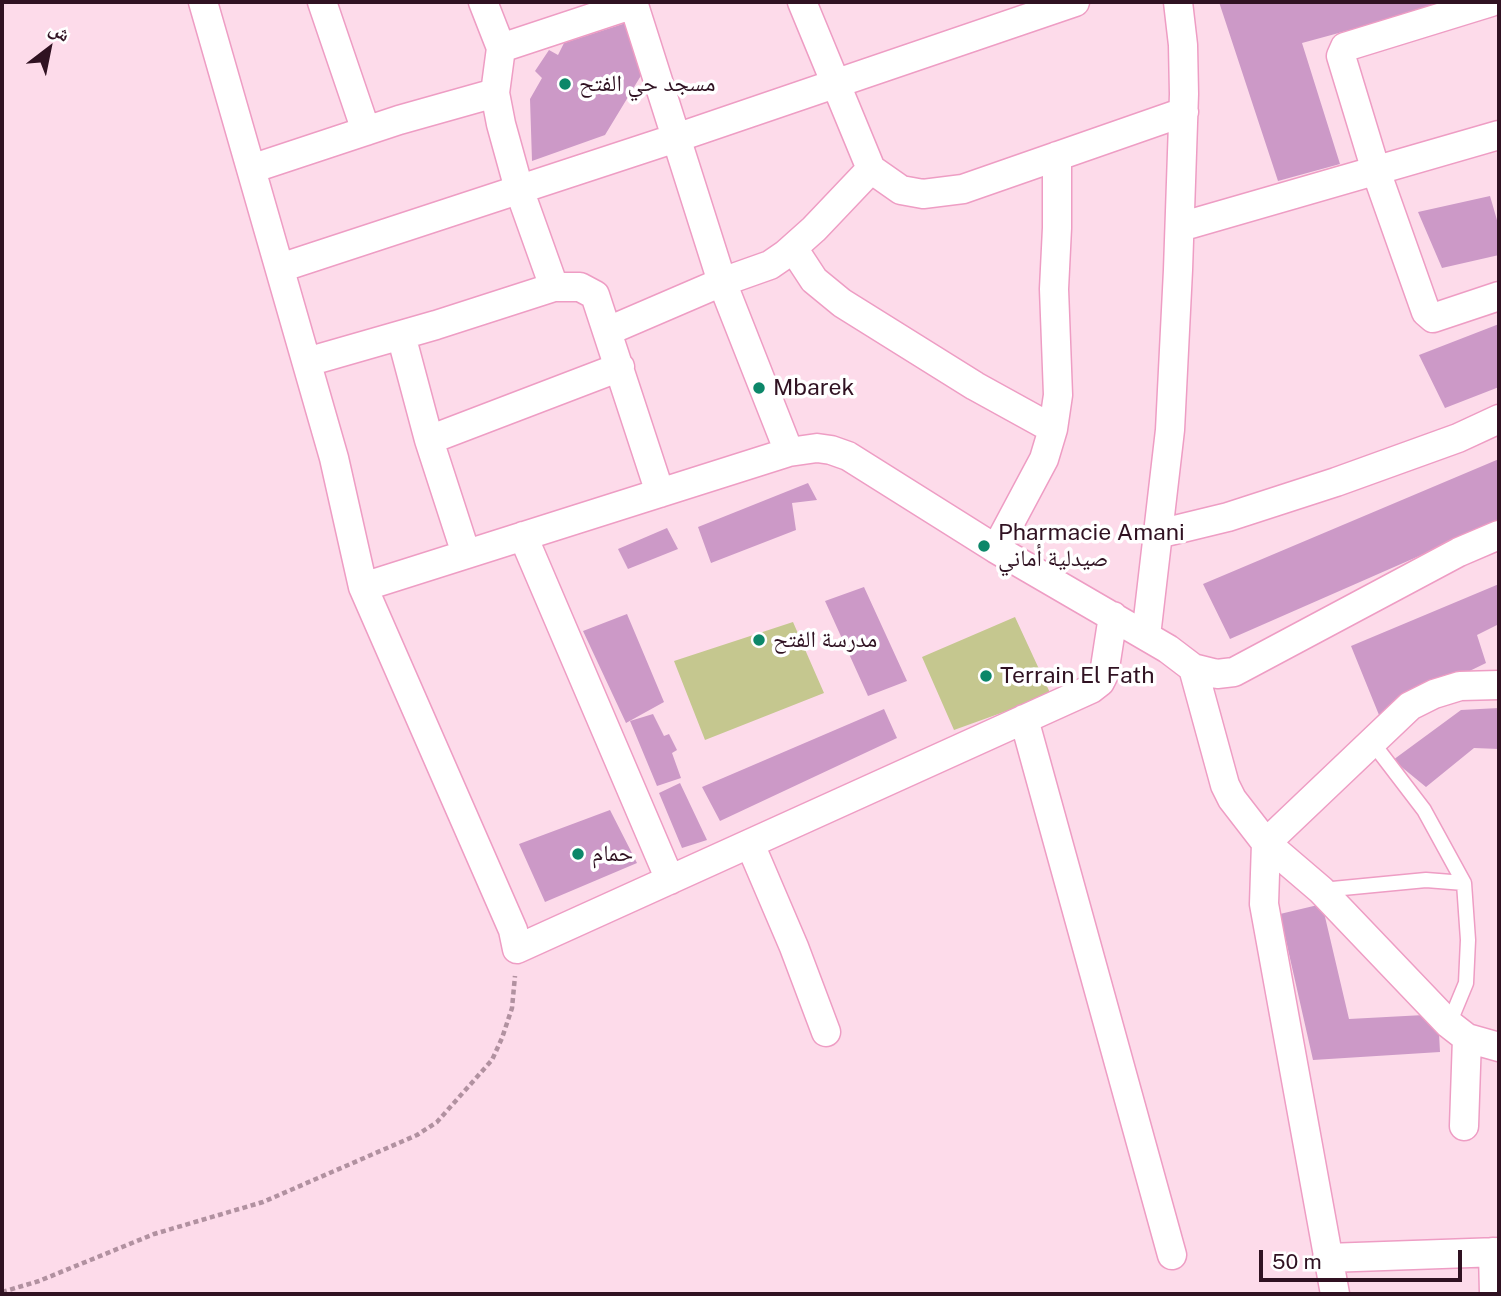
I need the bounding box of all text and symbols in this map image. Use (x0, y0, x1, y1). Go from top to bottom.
north arrow (14, 14, 84, 84)
text: ش (46, 17, 75, 46)
place label: مسجد حي الفتح (579, 70, 715, 98)
marker: مسجد حي الفتح (557, 76, 573, 92)
place label: Mbarek (773, 374, 854, 402)
marker: Mbarek (751, 380, 767, 396)
place label: Pharmacie Amani صيدلية أماني (998, 519, 1185, 573)
marker: Pharmacie Amani صيدلية أماني (976, 538, 992, 554)
place label: مدرسة الفتح (773, 626, 877, 654)
marker: مدرسة الفتح (751, 632, 767, 648)
place label: Terrain El Fath (1000, 662, 1154, 690)
marker: Terrain El Fath (978, 668, 994, 684)
place label: حمام (592, 840, 633, 868)
marker: حمام (570, 846, 586, 862)
scale bar (1263, 1236, 1466, 1280)
text: 50 m (1272, 1249, 1322, 1274)

